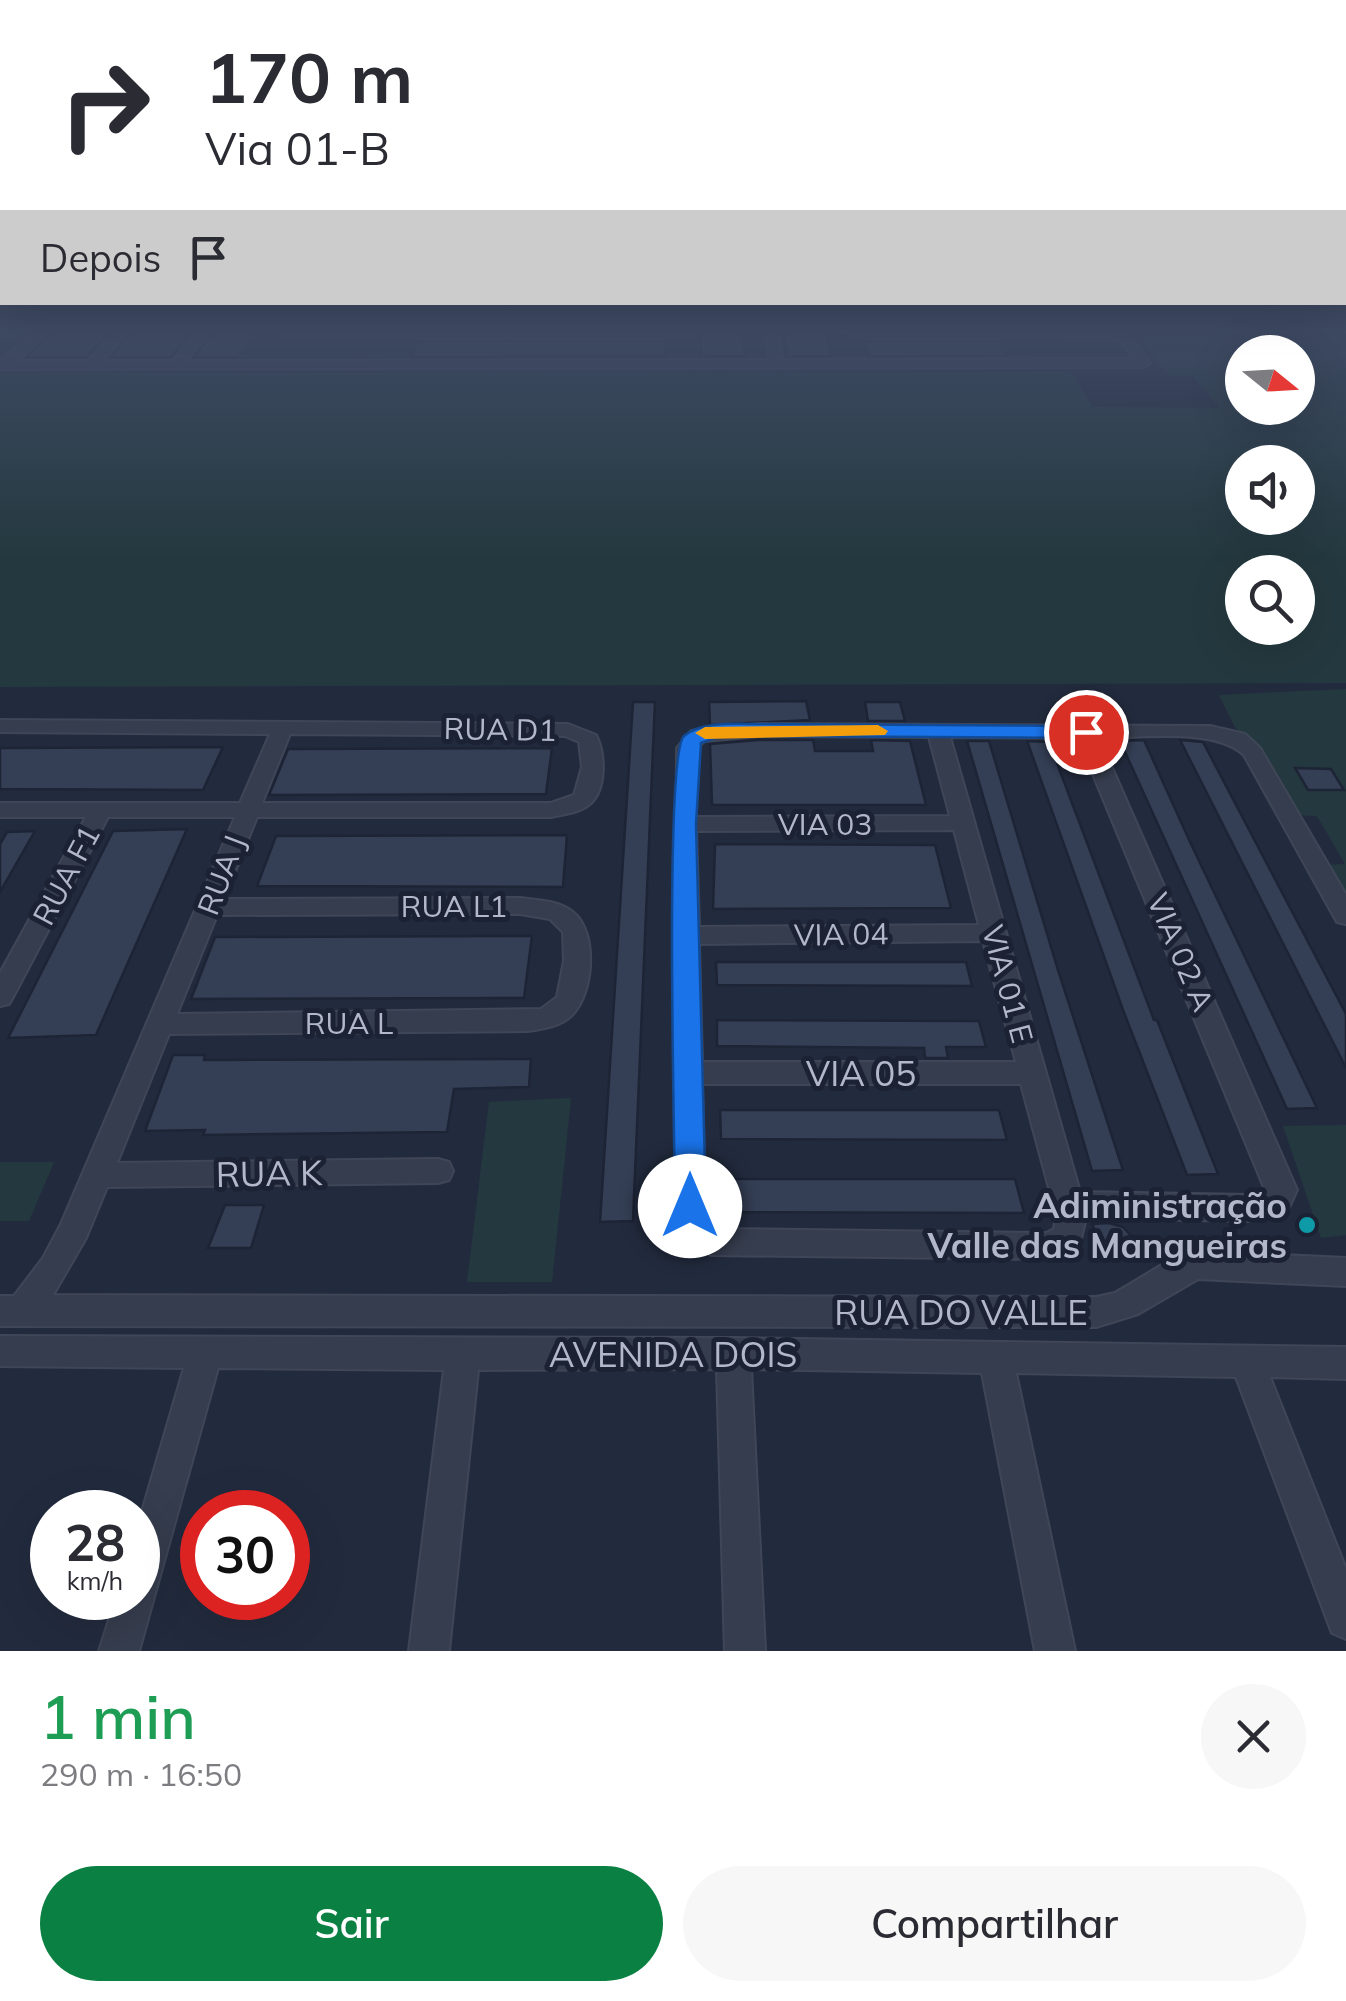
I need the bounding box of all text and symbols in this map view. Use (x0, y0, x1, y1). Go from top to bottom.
text: 170 m (205, 33, 413, 121)
icon: right (40, 40, 170, 170)
text: Via 01-B (205, 120, 390, 176)
icon: arrive (181, 230, 236, 285)
text: Depois (40, 234, 161, 282)
north arrow (1225, 335, 1315, 425)
map controls (1225, 335, 1315, 645)
button: sound (1225, 445, 1315, 535)
button: search (1225, 555, 1315, 645)
pin (1044, 690, 1129, 775)
icon: arrive (1059, 705, 1114, 760)
street label: RUA D1 (443, 709, 557, 749)
street label: VIA 03 (778, 805, 872, 843)
street label: RUA F1 (24, 819, 108, 931)
street label: RUA J (189, 830, 253, 920)
street label: RUA L1 (401, 887, 507, 925)
street label: VIA 02 A (1139, 887, 1223, 1017)
street label: VIA 04 (793, 914, 889, 954)
street label: VIA 01 E (974, 921, 1042, 1047)
street label: RUA L (305, 1004, 393, 1042)
street label: VIA 05 (806, 1051, 916, 1095)
street label: RUA K (215, 1150, 324, 1196)
position arrow (638, 1154, 742, 1258)
place label: Adiministração Valle das Mangueiras (927, 1183, 1287, 1267)
marker: Adiministração Valle das Mangueiras (1296, 1214, 1318, 1236)
street label: RUA DO VALLE (834, 1290, 1088, 1334)
street label: AVENIDA DOIS (549, 1332, 797, 1376)
speed limit sign: 30 (180, 1490, 310, 1620)
text: 28 (65, 1511, 125, 1574)
text: km/h (67, 1565, 123, 1596)
text: 1 min (40, 1679, 196, 1754)
button: close (1201, 1684, 1306, 1789)
text: 290 m · 16:50 (40, 1754, 242, 1794)
button: Sair (40, 1866, 663, 1981)
button: Compartilhar (683, 1866, 1306, 1981)

